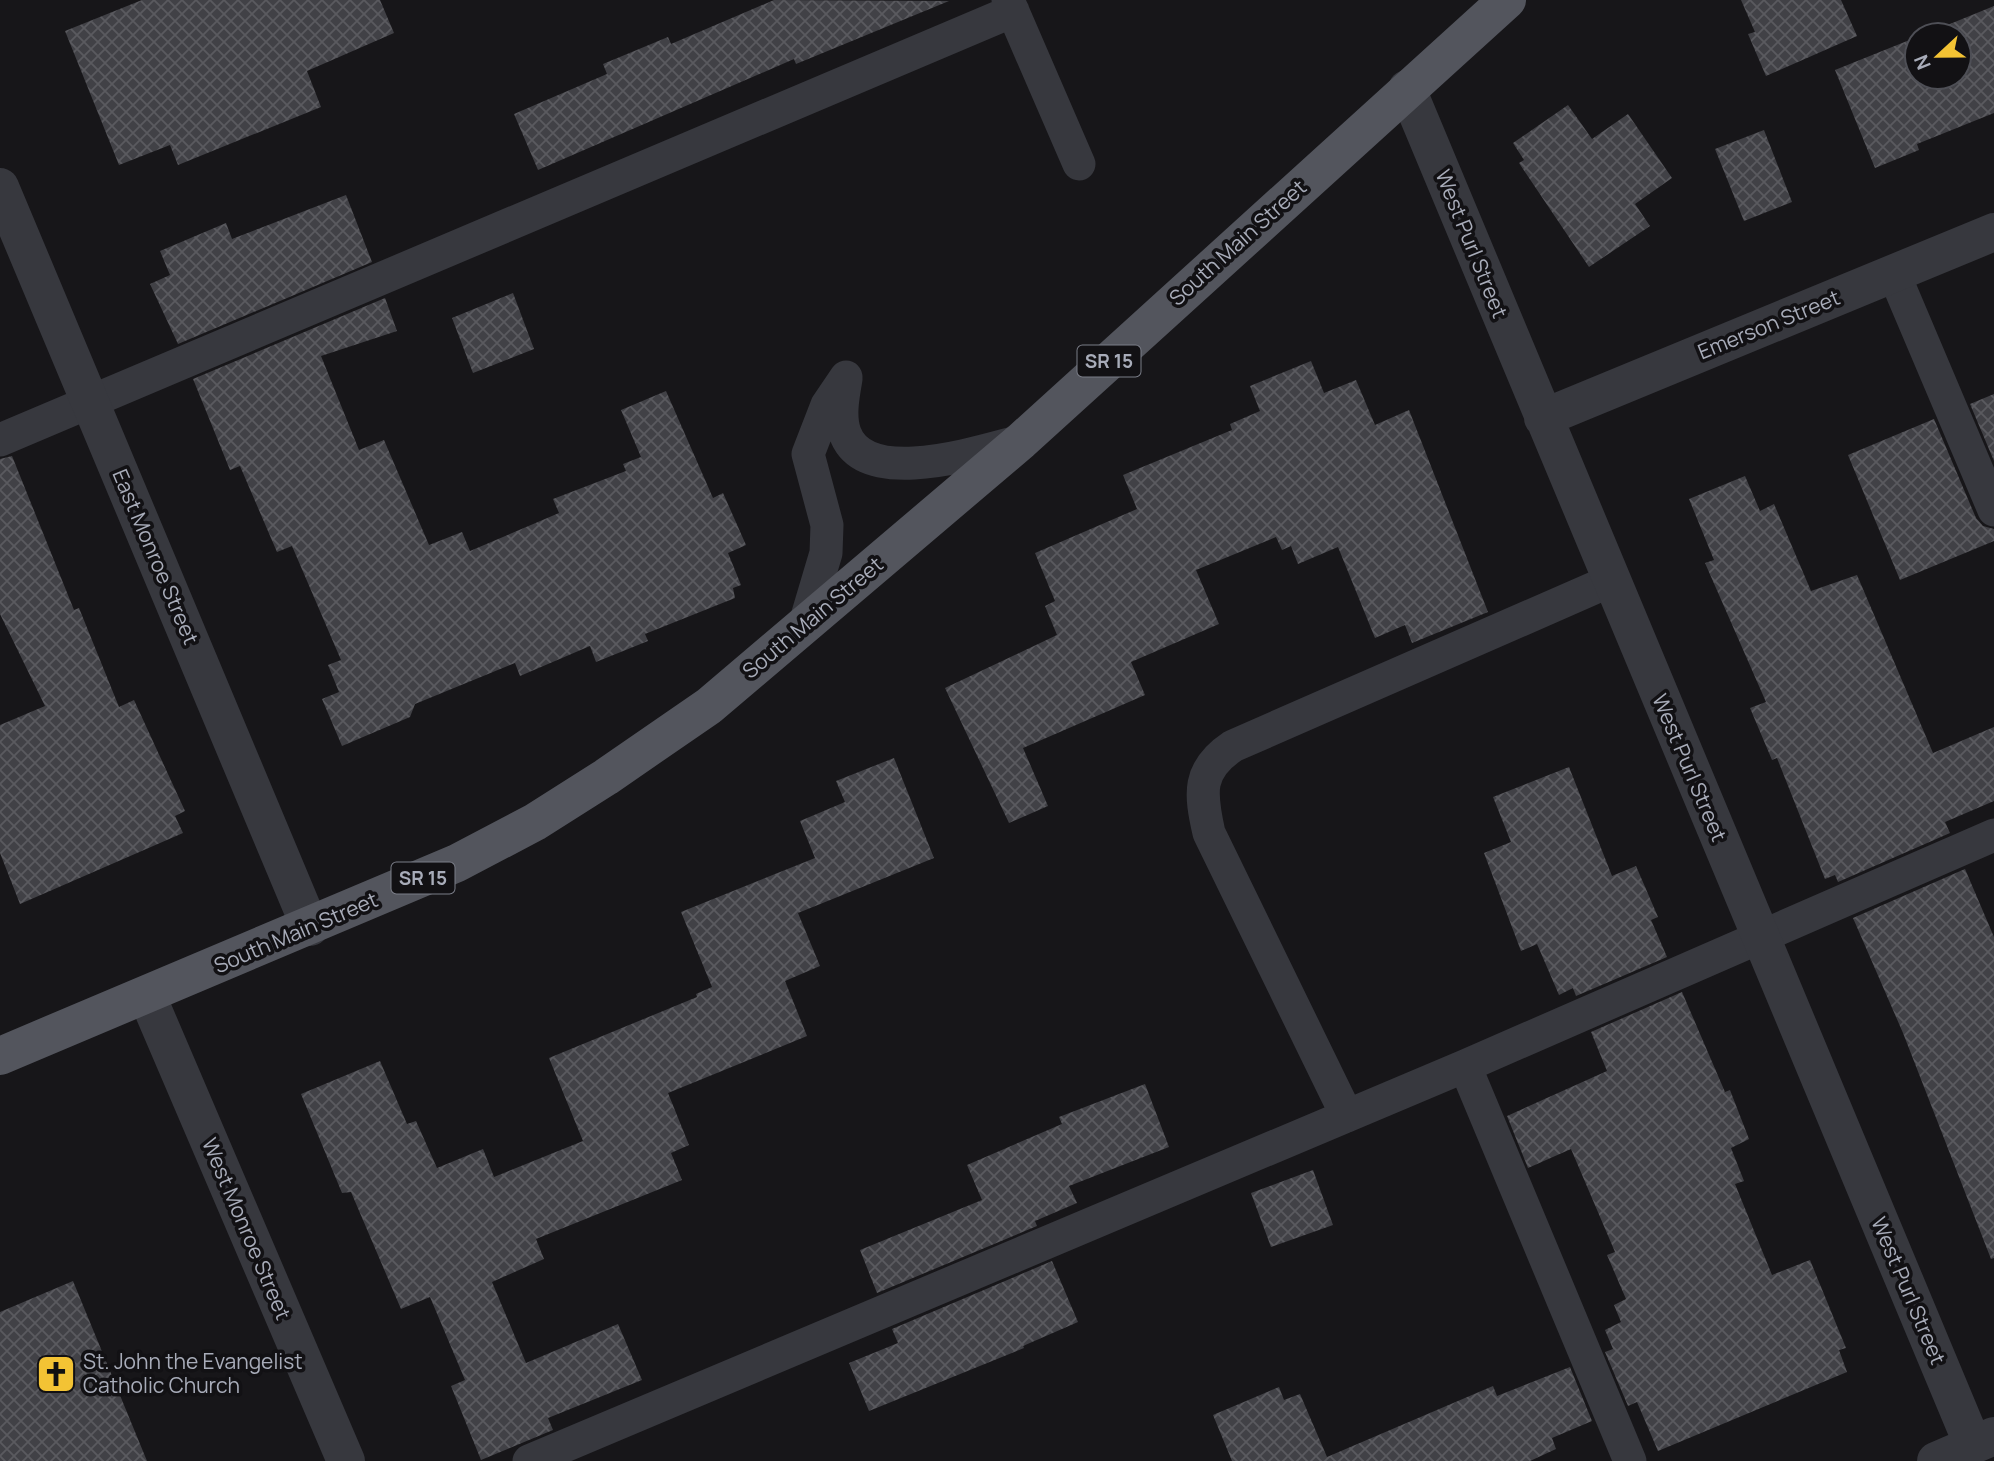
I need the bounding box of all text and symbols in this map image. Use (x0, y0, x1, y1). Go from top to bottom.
north arrow (1903, 21, 1973, 91)
text: N (1908, 51, 1937, 74)
street label: West Purl Street (1429, 165, 1514, 322)
street label: South Main Street (1163, 173, 1312, 311)
street label: Emerson Street (1693, 283, 1844, 365)
road number: SR 15 (1078, 346, 1140, 376)
street label: East Monroe Street (106, 465, 205, 648)
street label: South Main Street (736, 550, 889, 684)
street label: West Purl Street (1646, 690, 1734, 846)
road number: SR 15 (392, 862, 454, 894)
street label: South Main Street (209, 885, 382, 979)
street label: West Monroe Street (196, 1133, 298, 1324)
street label: West Purl Street (1865, 1213, 1953, 1369)
place label: St. John the Evangelist Catholic Church (83, 1347, 303, 1399)
church icon: St. John the Evangelist Catholic Church (35, 1353, 77, 1395)

